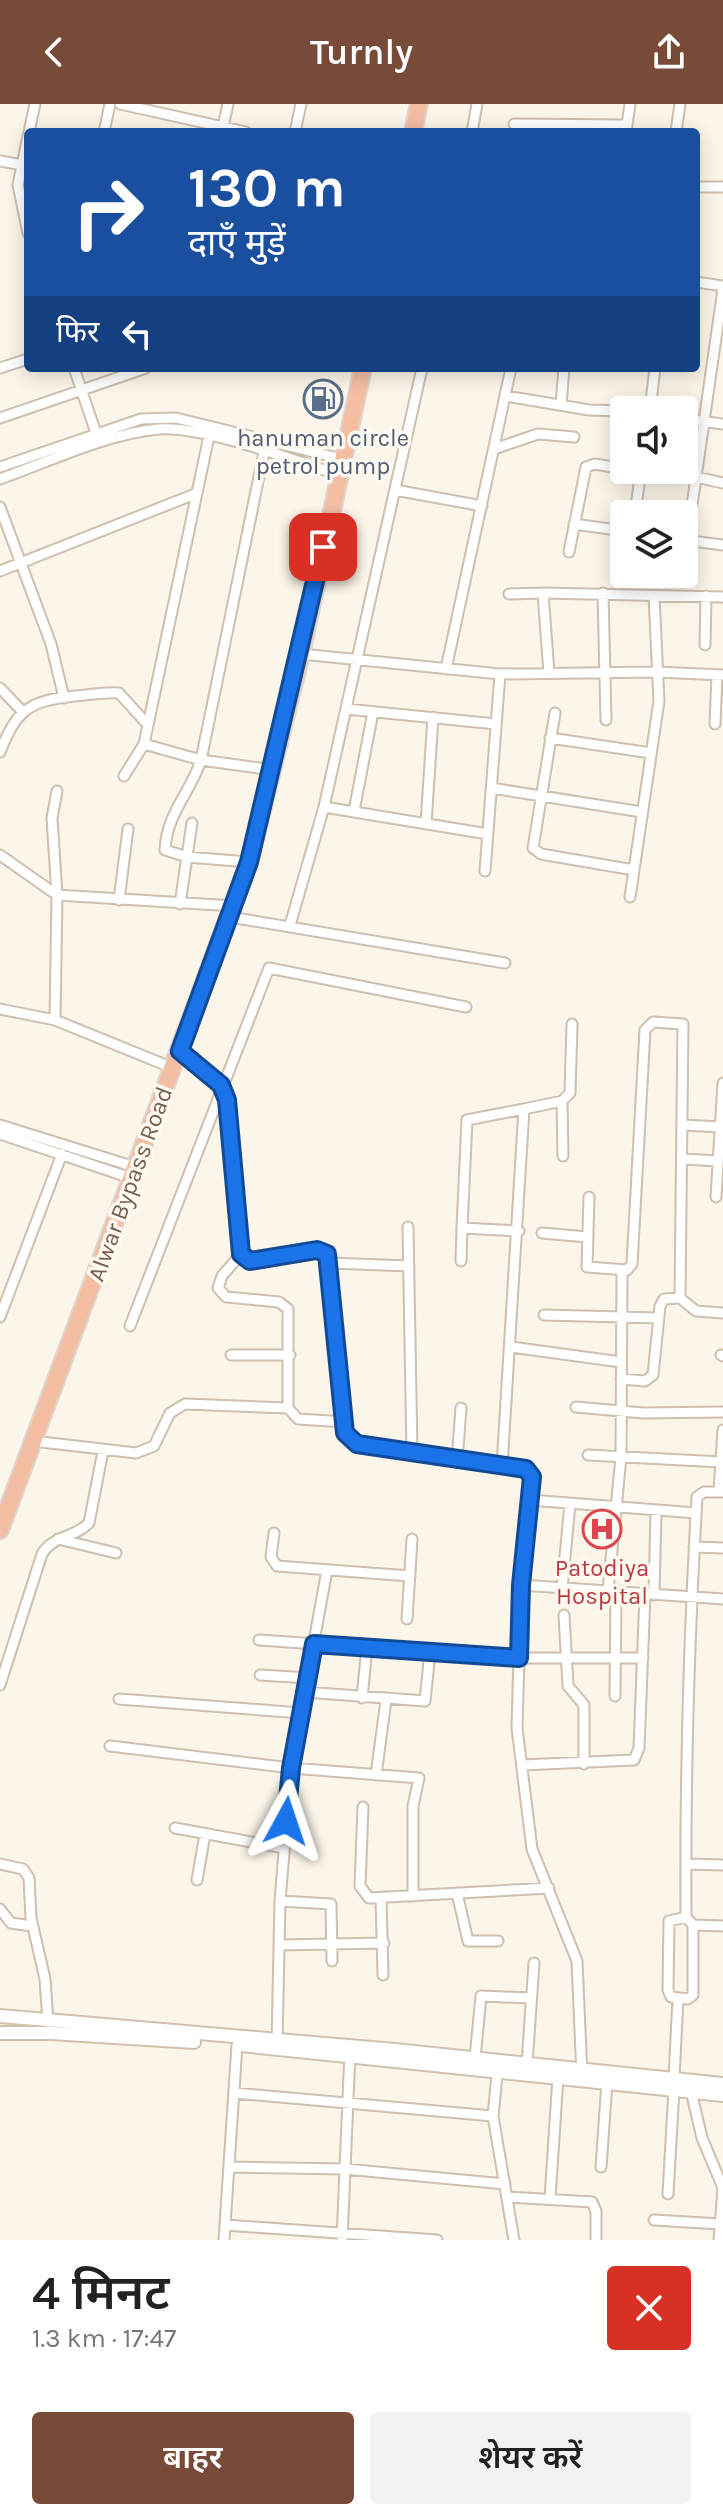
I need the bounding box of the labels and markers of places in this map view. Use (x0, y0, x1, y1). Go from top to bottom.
fuel station icon: hanuman circle petrol pump (302, 378, 344, 420)
place label: hanuman circle petrol pump (237, 424, 409, 480)
pin (289, 513, 357, 581)
hospital icon: Patodiya Hospital (581, 1508, 623, 1550)
place label: Patodiya Hospital (555, 1554, 649, 1610)

